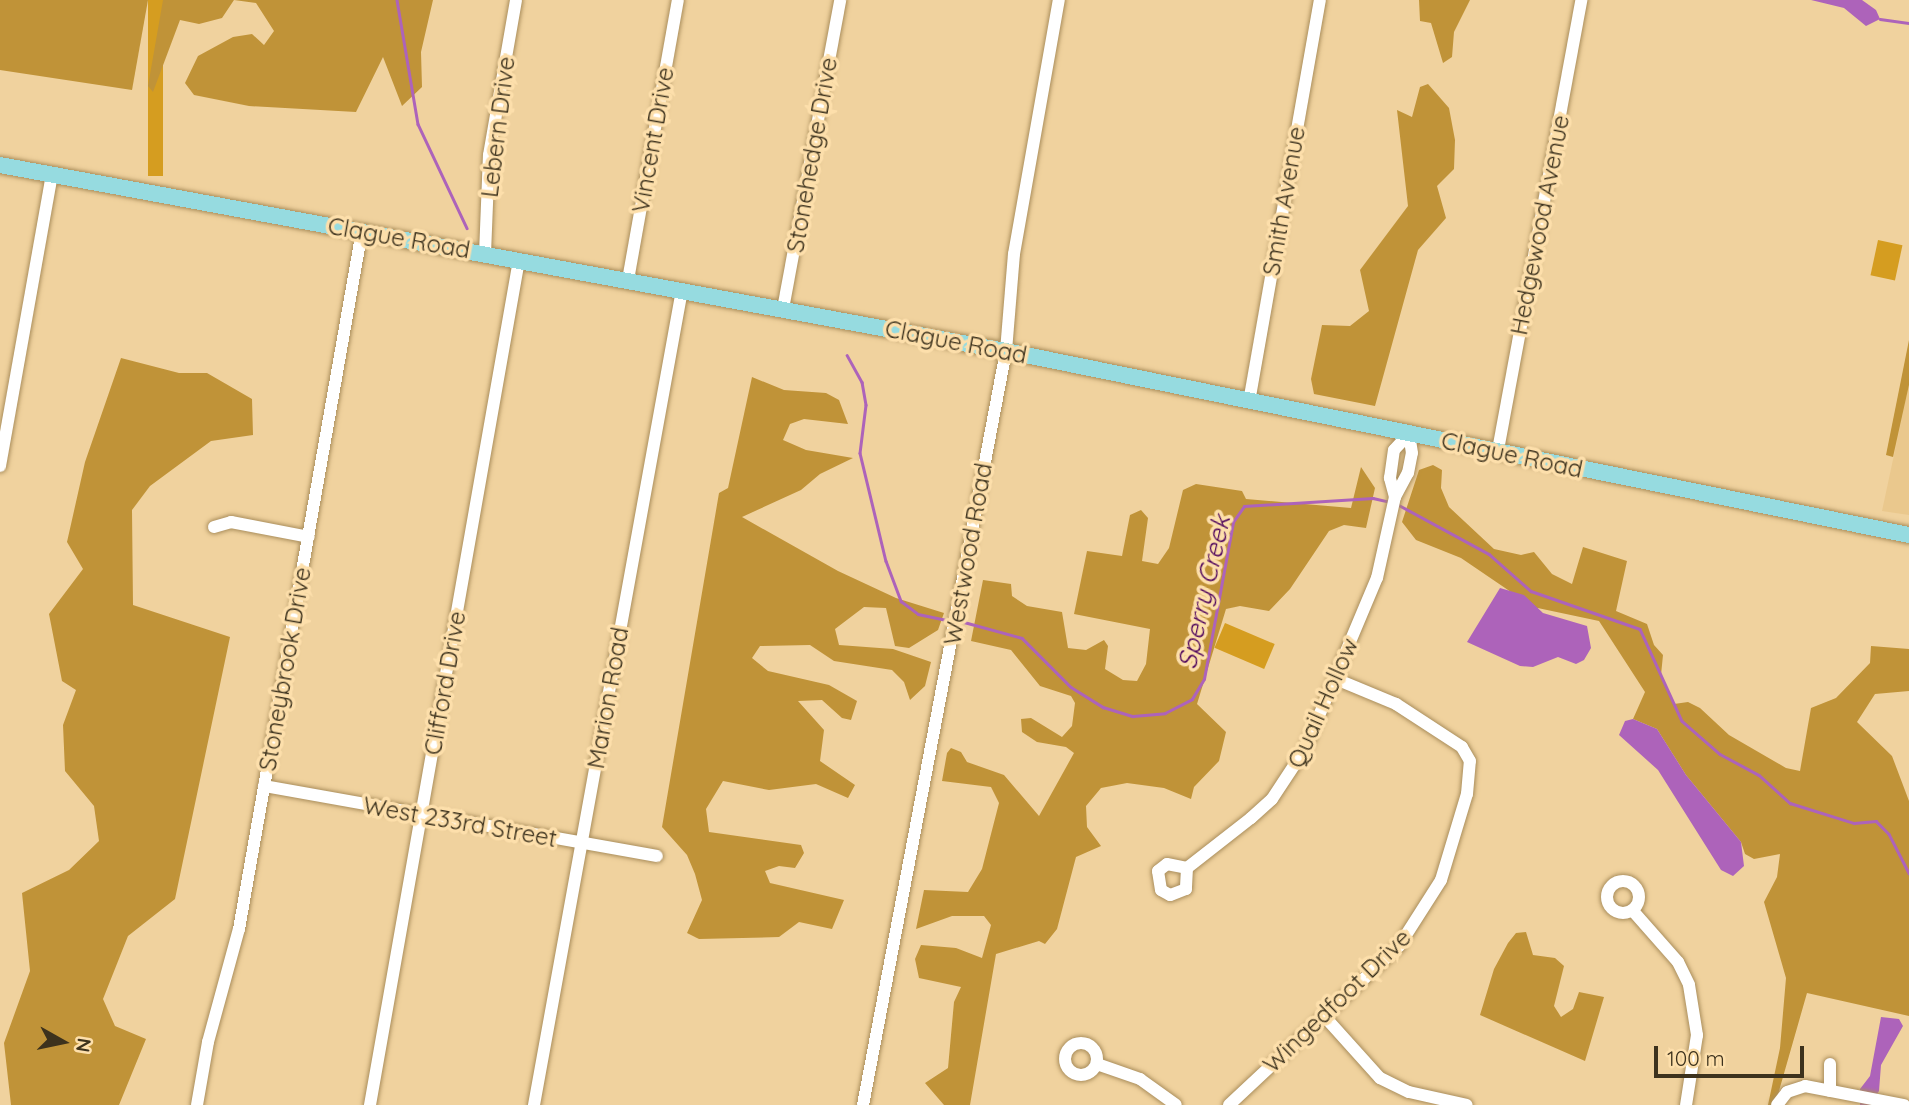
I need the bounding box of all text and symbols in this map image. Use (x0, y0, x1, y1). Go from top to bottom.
street label: Lebern Drive (475, 55, 521, 199)
street label: Stonehedge Drive (781, 55, 843, 255)
street label: Vincent Drive (626, 65, 680, 215)
street label: Hedgewood Avenue (1505, 112, 1575, 338)
street label: Smith Avenue (1257, 124, 1311, 278)
street label: Clague Road (326, 211, 472, 265)
street label: Clague Road (883, 314, 1029, 370)
street label: Clague Road (1439, 426, 1585, 484)
street label: Westwood Road (938, 461, 998, 647)
water label: Sperry Creek (1171, 512, 1237, 672)
street label: Stoneybrook Drive (253, 565, 317, 773)
street label: Clifford Drive (418, 609, 472, 757)
street label: Marion Road (581, 625, 635, 771)
street label: Quail Hollow (1282, 634, 1364, 772)
street label: West 233rd Street (361, 791, 559, 853)
street label: Wingedfoot Drive (1257, 923, 1417, 1079)
north arrow (28, 1007, 98, 1077)
scale bar (1657, 1032, 1808, 1076)
text: N (71, 1037, 97, 1054)
text: 100 m (1667, 1045, 1725, 1071)

